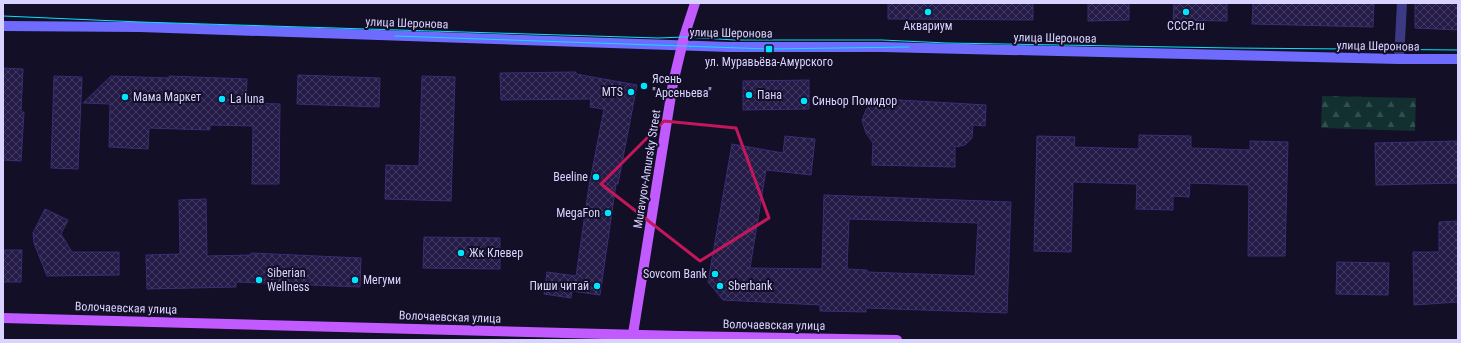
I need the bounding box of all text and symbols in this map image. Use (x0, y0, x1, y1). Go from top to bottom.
marker: Аквариум (923, 7, 933, 17)
marker: СССР.ru (1181, 7, 1191, 17)
street label: улица Шеронова (365, 15, 449, 31)
place label: Аквариум (903, 19, 953, 33)
place label: СССР.ru (1167, 19, 1205, 33)
street label: улица Шеронова (689, 25, 773, 41)
street label: улица Шеронова (1013, 30, 1097, 46)
street label: улица Шеронова (1336, 38, 1420, 54)
marker: ул. Муравьёва-Амурского (764, 44, 774, 54)
place label: ул. Муравьёва-Амурского (705, 55, 833, 69)
place label: Ясень "Арсеньева" (652, 72, 712, 100)
marker: Ясень "Арсеньева" (639, 81, 649, 91)
place label: MTS (602, 85, 623, 99)
marker: MTS (626, 87, 636, 97)
place label: Пана (757, 88, 782, 102)
place label: Мама Маркет (133, 90, 201, 104)
marker: Пана (744, 90, 754, 100)
marker: Мама Маркет (120, 92, 130, 102)
place label: La luna (230, 92, 265, 106)
marker: La luna (217, 94, 227, 104)
place label: Синьор Помидор (812, 94, 897, 108)
marker: Синьор Помидор (799, 96, 809, 106)
street label: Muravyov-Amursky Street (631, 108, 663, 229)
place label: Beeline (553, 170, 588, 184)
marker: Beeline (591, 172, 601, 182)
place label: MegaFon (556, 206, 600, 220)
marker: MegaFon (603, 208, 613, 218)
place label: Жк Клевер (469, 246, 523, 260)
marker: Жк Клевер (456, 248, 466, 258)
place label: Siberian Wellness (267, 266, 309, 294)
place label: Sovcom Bank (643, 267, 708, 281)
marker: Sovcom Bank (710, 269, 720, 279)
place label: Мегуми (363, 273, 401, 287)
marker: Siberian Wellness (254, 275, 264, 285)
marker: Мегуми (350, 275, 360, 285)
place label: Пиши читай (529, 279, 589, 293)
place label: Sberbank (728, 279, 773, 293)
marker: Пиши читай (592, 281, 602, 291)
marker: Sberbank (715, 281, 725, 291)
street label: Волочаевская улица (75, 299, 178, 317)
street label: Волочаевская улица (399, 308, 502, 326)
street label: Волочаевская улица (723, 317, 826, 333)

